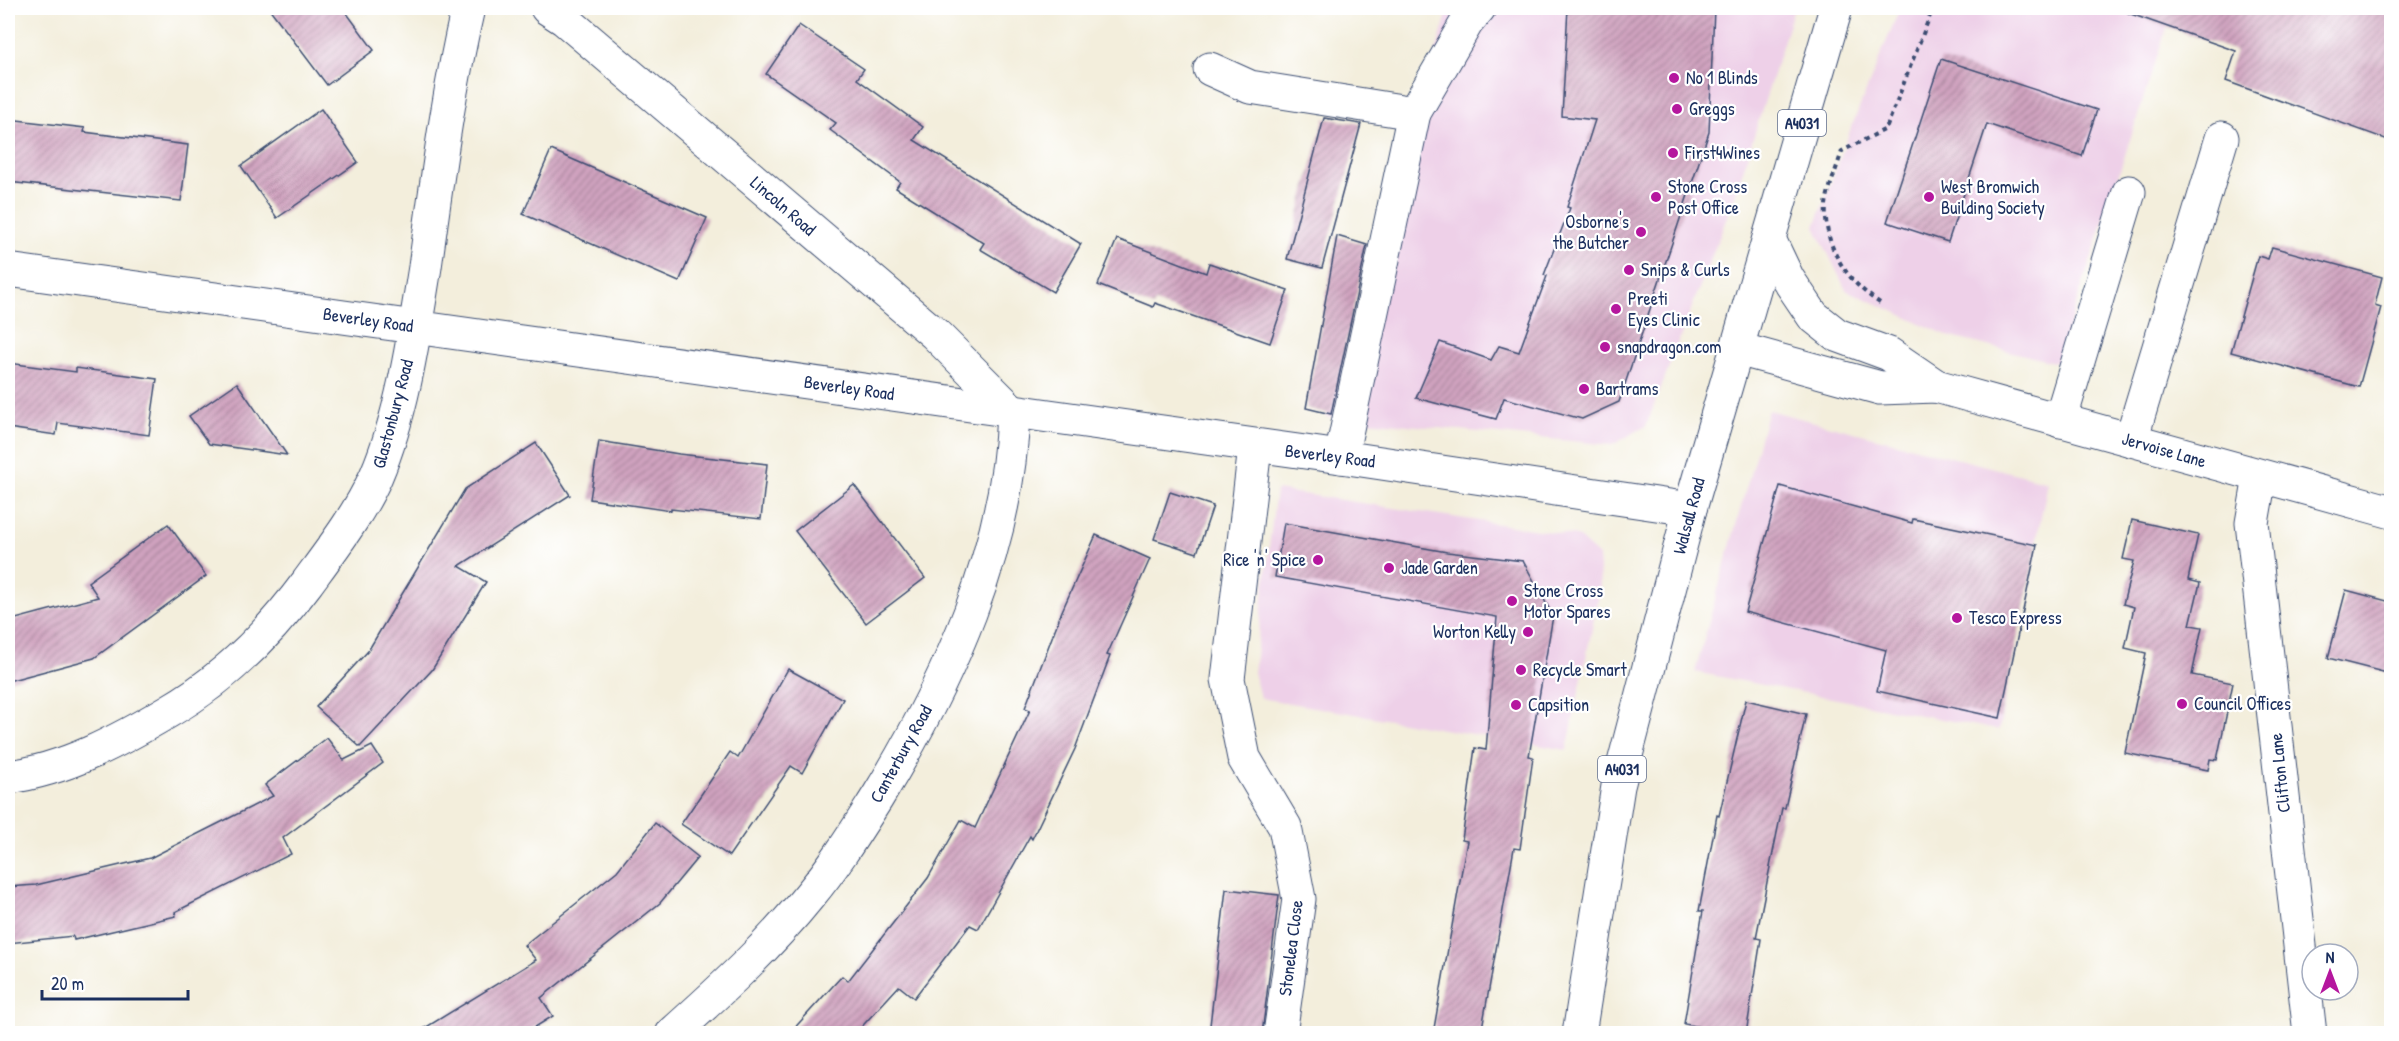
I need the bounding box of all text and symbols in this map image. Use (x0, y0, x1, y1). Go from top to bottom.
place label: No 1 Blinds (1686, 65, 1758, 90)
marker: No 1 Blinds (1667, 71, 1681, 85)
place label: Greggs (1689, 96, 1735, 121)
marker: Greggs (1670, 102, 1684, 116)
road number: A4031 (1778, 110, 1826, 136)
place label: First4Wines (1684, 140, 1760, 165)
marker: First4Wines (1666, 146, 1680, 160)
street label: Lincoln Road (745, 170, 822, 241)
place label: Stone Cross Post Office (1668, 174, 1747, 220)
place label: West Bromwich Building Society (1941, 174, 2045, 220)
marker: Stone Cross Post Office (1649, 190, 1663, 204)
marker: West Bromwich Building Society (1922, 190, 1936, 204)
place label: Osborne's the Butcher (1553, 209, 1629, 255)
marker: Osborne's the Butcher (1634, 225, 1648, 239)
place label: Snips & Curls (1641, 257, 1730, 282)
marker: Snips & Curls (1622, 263, 1636, 277)
place label: Preeti Eyes Clinic (1628, 286, 1700, 332)
street label: Beverley Road (321, 301, 415, 338)
marker: Preeti Eyes Clinic (1609, 302, 1623, 316)
place label: snapdragon.com (1617, 334, 1722, 359)
marker: snapdragon.com (1598, 340, 1612, 354)
street label: Glastonbury Road (366, 357, 419, 471)
street label: Beverley Road (802, 369, 896, 406)
place label: Bartrams (1596, 376, 1659, 401)
marker: Bartrams (1577, 382, 1591, 396)
street label: Jervoise Lane (2119, 426, 2209, 473)
street label: Beverley Road (1283, 438, 1377, 473)
street label: Walsall Road (1666, 475, 1711, 557)
place label: Rice 'n' Spice (1223, 547, 1306, 572)
marker: Rice 'n' Spice (1311, 553, 1325, 567)
place label: Jade Garden (1401, 555, 1478, 580)
marker: Jade Garden (1382, 561, 1396, 575)
place label: Stone Cross Motor Spares (1524, 578, 1611, 624)
marker: Stone Cross Motor Spares (1505, 594, 1519, 608)
place label: Tesco Express (1969, 605, 2062, 630)
marker: Tesco Express (1950, 611, 1964, 625)
place label: Worton Kelly (1433, 619, 1516, 644)
marker: Worton Kelly (1521, 625, 1535, 639)
place label: Recycle Smart (1533, 657, 1627, 682)
marker: Recycle Smart (1514, 663, 1528, 677)
place label: Council Offices (2194, 691, 2291, 716)
place label: Capsition (1528, 692, 1589, 717)
marker: Council Offices (2175, 697, 2189, 711)
marker: Capsition (1509, 698, 1523, 712)
street label: Canterbury Road (863, 700, 938, 807)
street label: Clifton Lane (2263, 732, 2296, 814)
road number: A4031 (1598, 756, 1646, 782)
street label: Stonelea Close (1272, 899, 1309, 997)
north arrow (2300, 942, 2360, 1002)
text: N (2326, 946, 2335, 968)
scale bar (42, 963, 188, 1001)
text: 20 m (51, 971, 84, 996)

